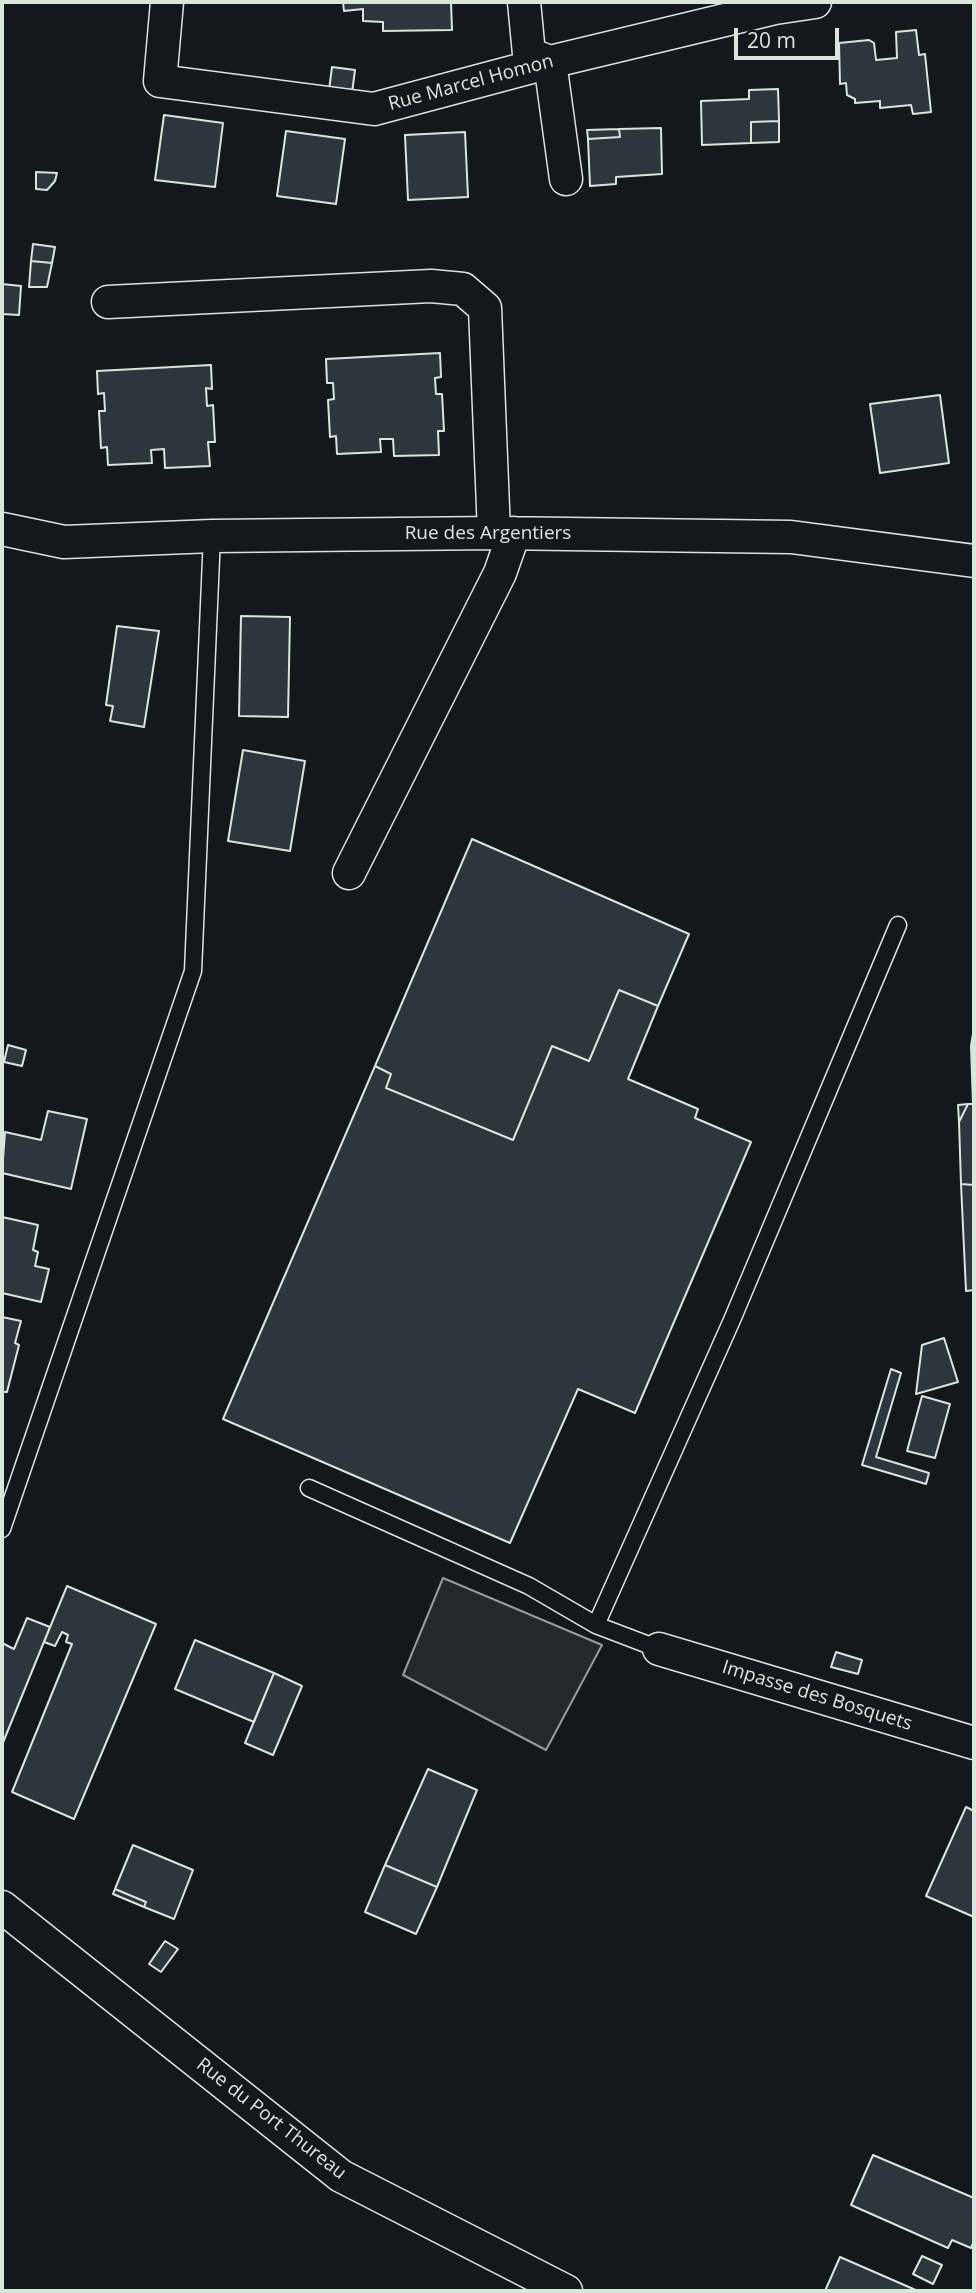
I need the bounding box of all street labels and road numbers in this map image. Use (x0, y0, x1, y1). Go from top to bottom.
street label: Rue Marcel Homon (386, 50, 556, 116)
street label: Rue des Argentiers (405, 523, 571, 545)
street label: Impasse des Bosquets (719, 1656, 915, 1736)
street label: Rue du Port Thureau (192, 2053, 350, 2185)

